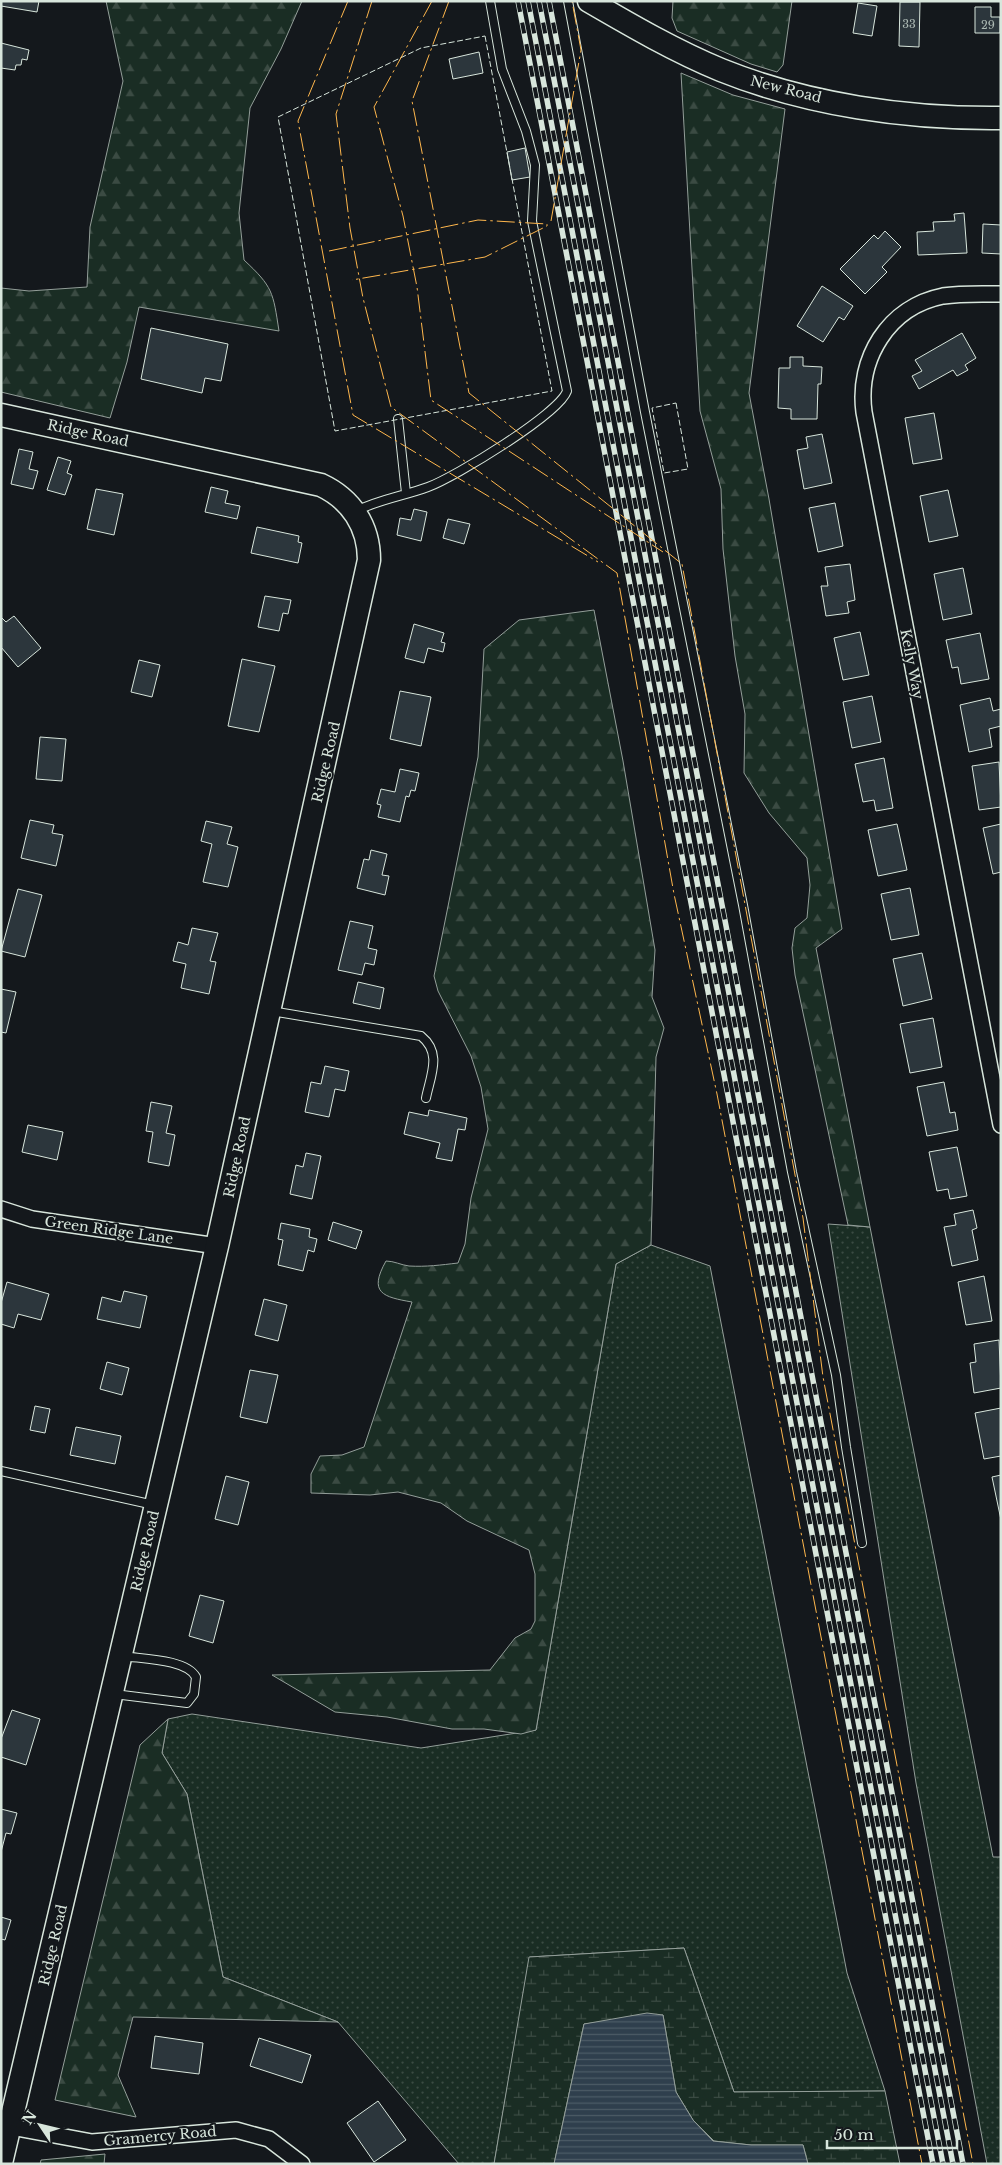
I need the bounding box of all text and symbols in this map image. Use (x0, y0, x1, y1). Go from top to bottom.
house number: 33 (902, 17, 916, 31)
house number: 29 (981, 18, 995, 32)
street label: New Road (748, 71, 824, 107)
street label: Ridge Road (46, 416, 131, 451)
street label: Kelly Way (896, 627, 928, 701)
street label: Ridge Road (308, 719, 344, 804)
street label: Ridge Road (220, 1114, 255, 1199)
street label: Green Ridge Lane (44, 1212, 174, 1248)
street label: Ridge Road (127, 1508, 163, 1593)
street label: Ridge Road (35, 1902, 71, 1987)
north arrow (15, 2100, 65, 2150)
text: N (18, 2107, 41, 2128)
scale bar (827, 2118, 957, 2150)
street label: Gramercy Road (103, 2122, 218, 2150)
text: 50 m (834, 2125, 874, 2144)

